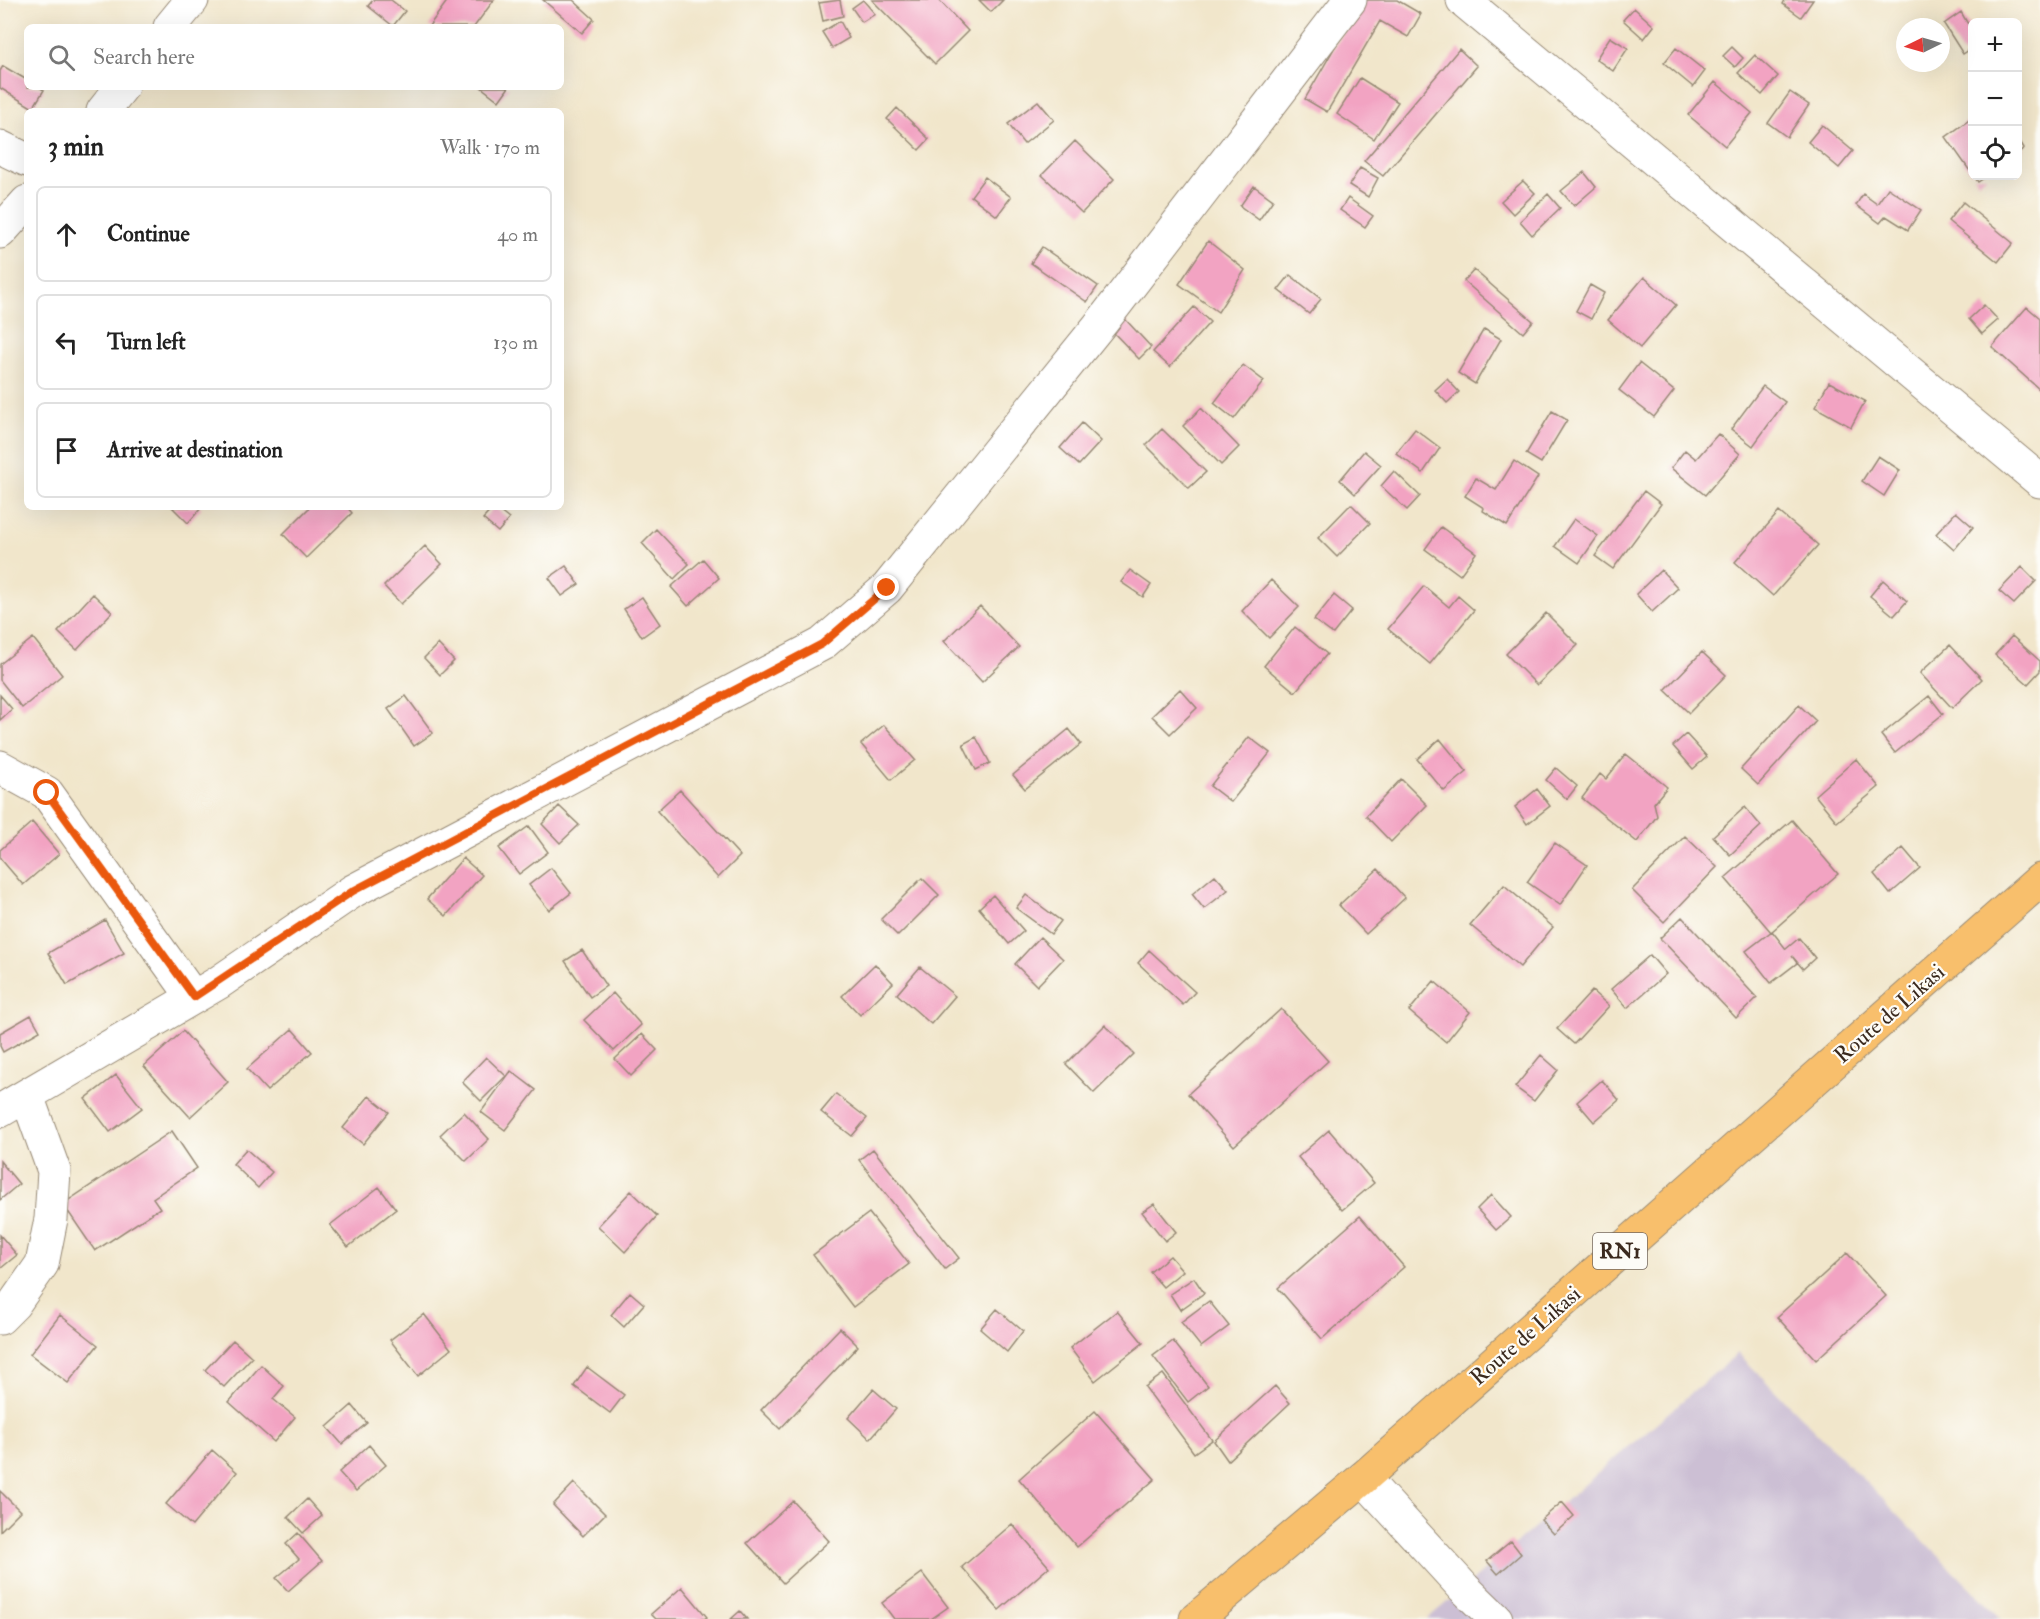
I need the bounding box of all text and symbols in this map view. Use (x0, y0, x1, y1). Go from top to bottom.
north arrow (1896, 18, 1950, 72)
map controls (1968, 18, 2022, 180)
button: + (1968, 18, 2022, 72)
search box (24, 24, 564, 90)
icon: search (45, 41, 78, 74)
text: Search here (93, 43, 195, 71)
button: − (1968, 72, 2022, 126)
button: locate (1968, 126, 2022, 180)
text: 3 min (48, 131, 104, 163)
text: Walk · 170 m (440, 135, 540, 160)
icon: ahead (50, 218, 83, 251)
text: Continue (107, 220, 190, 248)
text: 40 m (497, 222, 538, 247)
icon: left (50, 326, 83, 359)
text: Turn left (107, 328, 186, 356)
text: 130 m (493, 330, 538, 355)
icon: arrive (50, 434, 83, 467)
text: Arrive at destination (107, 436, 283, 464)
route end (873, 574, 899, 600)
route start (33, 779, 59, 805)
street label: Route de Likasi (1829, 958, 1951, 1069)
road number: RN1 (1593, 1233, 1647, 1269)
street label: Route de Likasi (1465, 1280, 1587, 1391)

